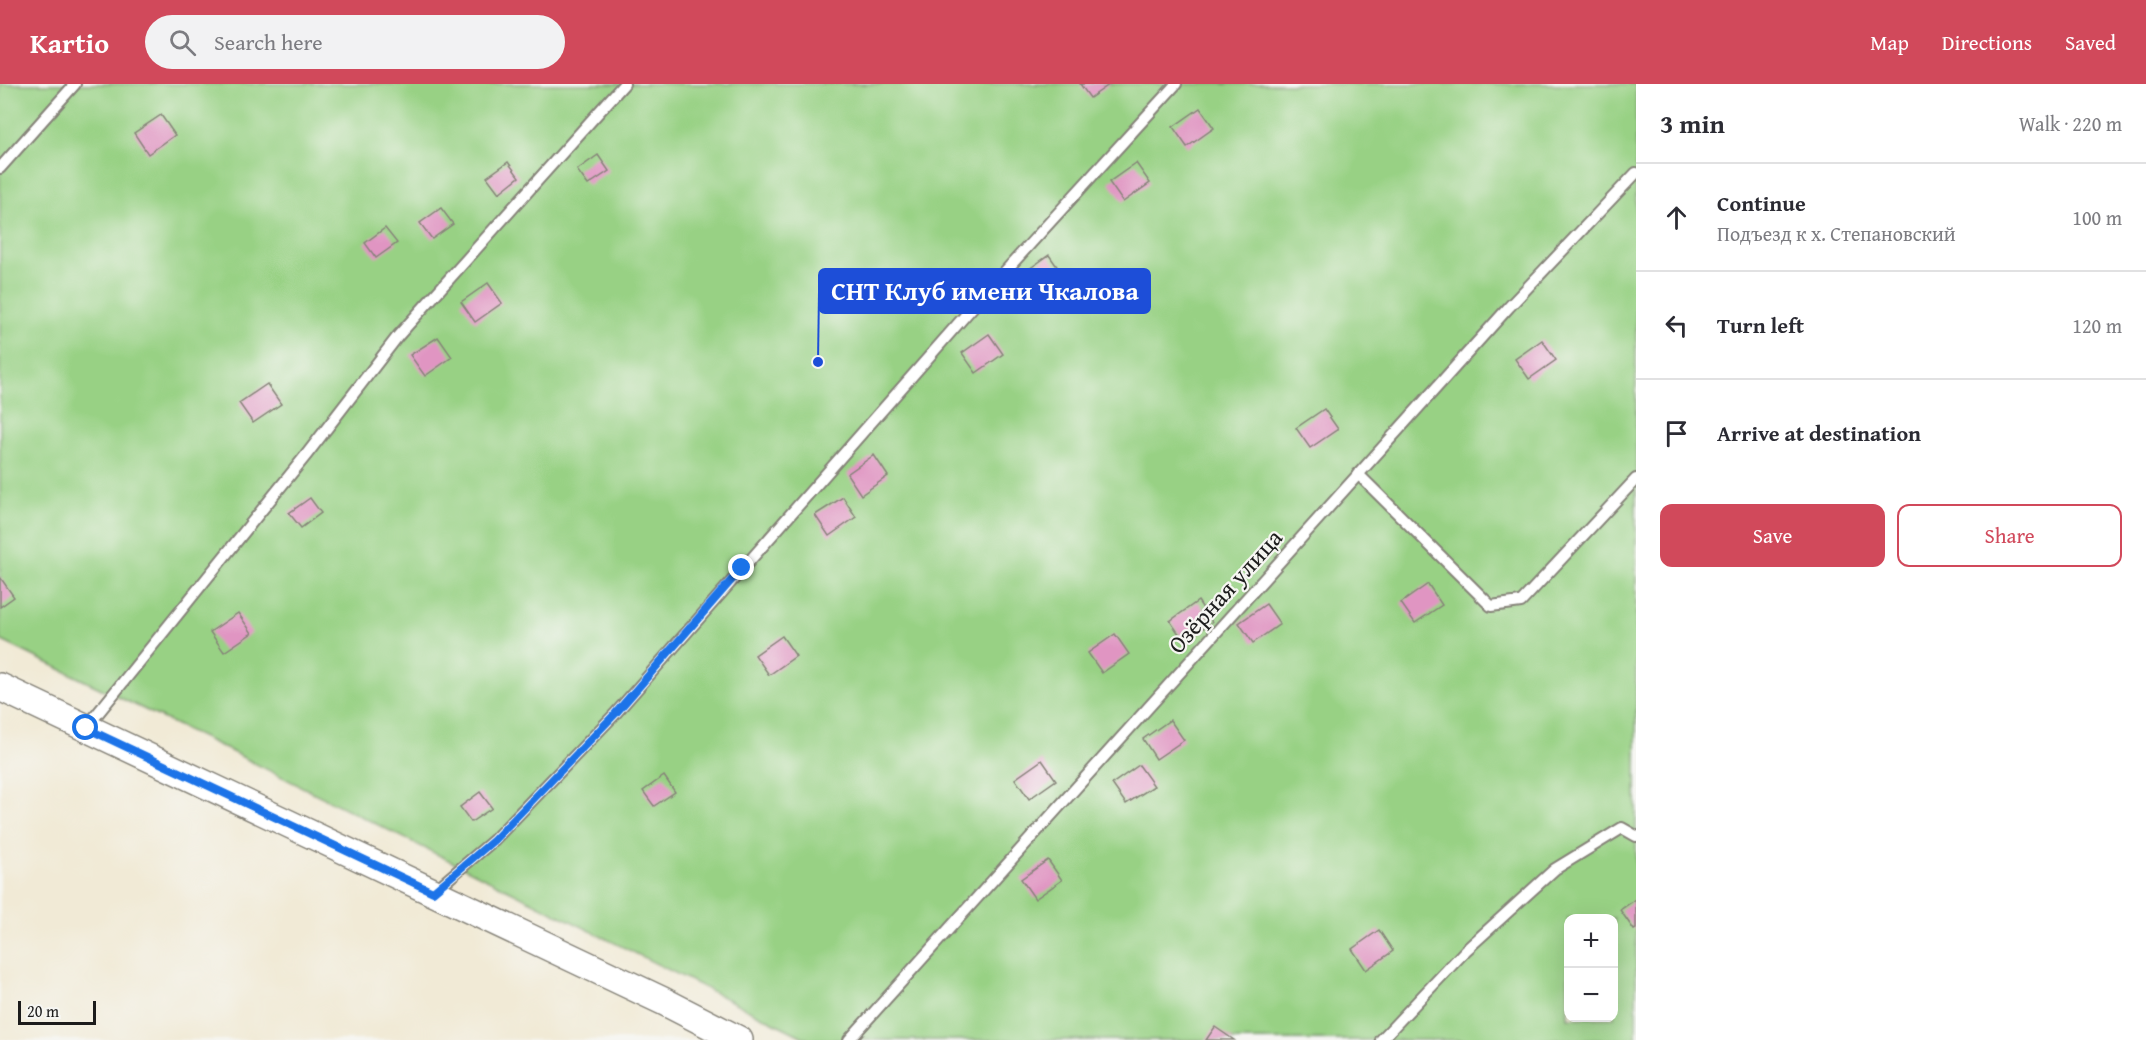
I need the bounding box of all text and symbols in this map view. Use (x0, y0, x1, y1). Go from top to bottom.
search box (145, 15, 565, 69)
text: Kartio (30, 22, 109, 63)
icon: search (166, 26, 199, 59)
text: Search here (214, 26, 323, 58)
text: Map (1870, 27, 1909, 58)
text: Directions (1942, 27, 2032, 58)
text: Saved (2065, 27, 2116, 58)
text: 3 min (1660, 104, 1725, 143)
text: Walk · 220 m (2019, 109, 2122, 138)
text: Continue (1717, 187, 1806, 219)
icon: ahead (1660, 201, 1693, 234)
text: 100 m (2072, 203, 2122, 232)
text: Подъезд к х. Степановский (1717, 219, 1956, 248)
callout: СНТ Клуб имени Чкалова (819, 269, 1150, 313)
text: СНТ Клуб имени Чкалова (831, 271, 1139, 310)
icon: left (1660, 309, 1693, 342)
text: Turn left (1717, 309, 1804, 341)
text: 120 m (2072, 311, 2122, 340)
icon: arrive (1660, 417, 1693, 450)
text: Arrive at destination (1717, 417, 1921, 449)
button: Save (1660, 504, 1885, 567)
button: Share (1897, 504, 2122, 567)
street label: Озёрная улица (1160, 521, 1291, 661)
route end (728, 554, 754, 580)
route start (72, 714, 98, 740)
map controls (1564, 914, 1618, 1022)
button: + (1564, 914, 1618, 968)
button: − (1564, 968, 1618, 1022)
scale bar (18, 998, 96, 1026)
text: 20 m (27, 999, 59, 1023)

